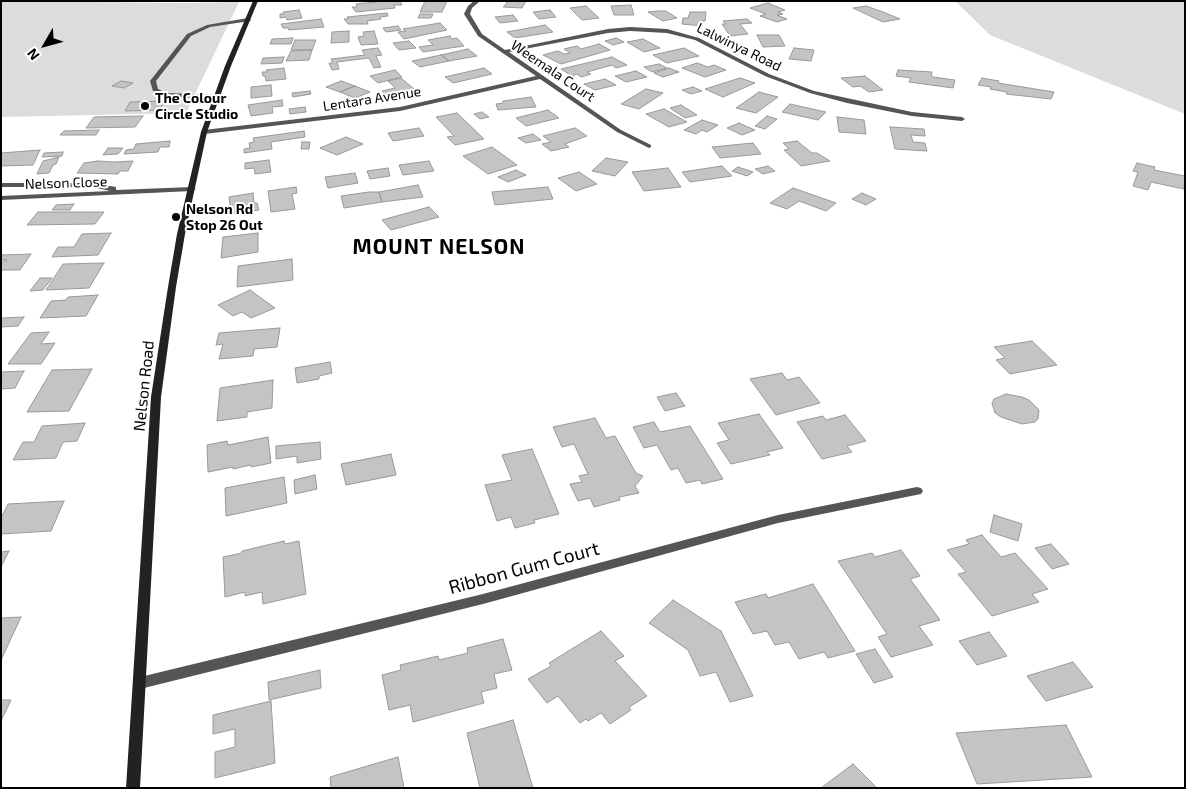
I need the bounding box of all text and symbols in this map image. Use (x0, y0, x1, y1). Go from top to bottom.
street label: Lalwinya Road (694, 19, 784, 75)
north arrow (20, 20, 70, 70)
street label: Weemala Court (508, 37, 598, 105)
text: N (23, 45, 43, 64)
street label: Lentara Avenue (322, 83, 422, 115)
place label: The Colour Circle Studio (155, 90, 238, 122)
marker: The Colour Circle Studio (139, 100, 151, 112)
street label: Nelson Close (24, 173, 108, 193)
place label: Nelson Rd Stop 26 Out (186, 201, 263, 233)
marker: Nelson Rd Stop 26 Out (170, 211, 182, 223)
district label: MOUNT NELSON (351, 234, 527, 260)
street label: Nelson Road (130, 339, 158, 433)
street label: Ribbon Gum Court (446, 537, 602, 599)

